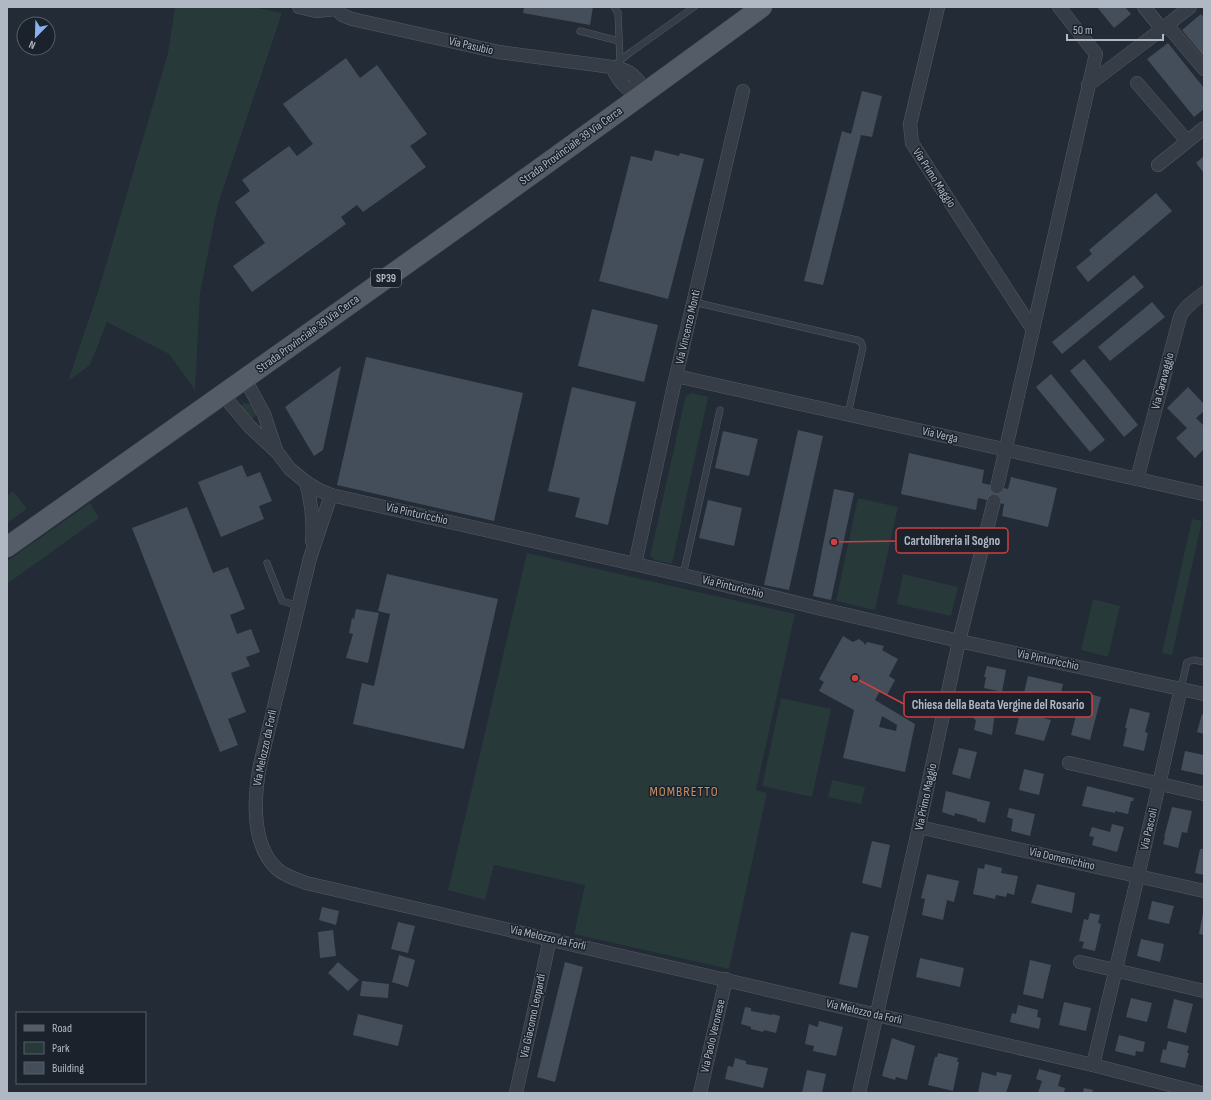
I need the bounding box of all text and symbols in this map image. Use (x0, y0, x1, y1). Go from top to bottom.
north arrow (16, 16, 56, 56)
scale bar (1067, 16, 1163, 42)
text: 50 m (1073, 23, 1093, 38)
street label: Via Pasubio (447, 34, 495, 58)
text: N (27, 38, 38, 52)
street label: Strada Provinciale 39 Via Cerca (517, 103, 626, 188)
street label: Via Primo Maggio (909, 145, 959, 211)
road number: SP39 (371, 269, 401, 287)
street label: Via Vincenzo Monti (672, 288, 704, 366)
street label: Strada Provinciale 39 Via Cerca (254, 291, 363, 376)
street label: Via Caravaggio (1148, 351, 1178, 411)
street label: Via Verga (921, 424, 960, 446)
street label: Via Pinturicchio (385, 500, 449, 528)
callout: Cartolibreria il Sogno (896, 528, 1008, 553)
text: Cartolibreria il Sogno (904, 533, 1000, 549)
street label: Via Pinturicchio (701, 572, 765, 602)
street label: Via Pinturicchio (1016, 646, 1080, 674)
callout: Chiesa della Beata Vergine del Rosario (904, 692, 1092, 717)
text: Chiesa della Beata Vergine del Rosario (912, 697, 1085, 713)
street label: Via Melozzo da Forlì (250, 709, 280, 787)
street label: Via Primo Maggio (912, 762, 940, 832)
district label: MOMBRETTO (649, 783, 719, 800)
street label: Via Pascoli (1137, 807, 1161, 851)
street label: Via Domenichino (1028, 844, 1096, 874)
street label: Via Melozzo da Forlì (509, 922, 587, 954)
street label: Via Giacomo Leopardi (517, 973, 549, 1059)
street label: Via Melozzo da Forlì (825, 996, 903, 1028)
street label: Via Paolo Veronese (697, 998, 729, 1074)
legend (16, 1012, 146, 1084)
text: Road (52, 1021, 72, 1036)
text: Park (52, 1041, 70, 1056)
text: Building (52, 1061, 84, 1076)

